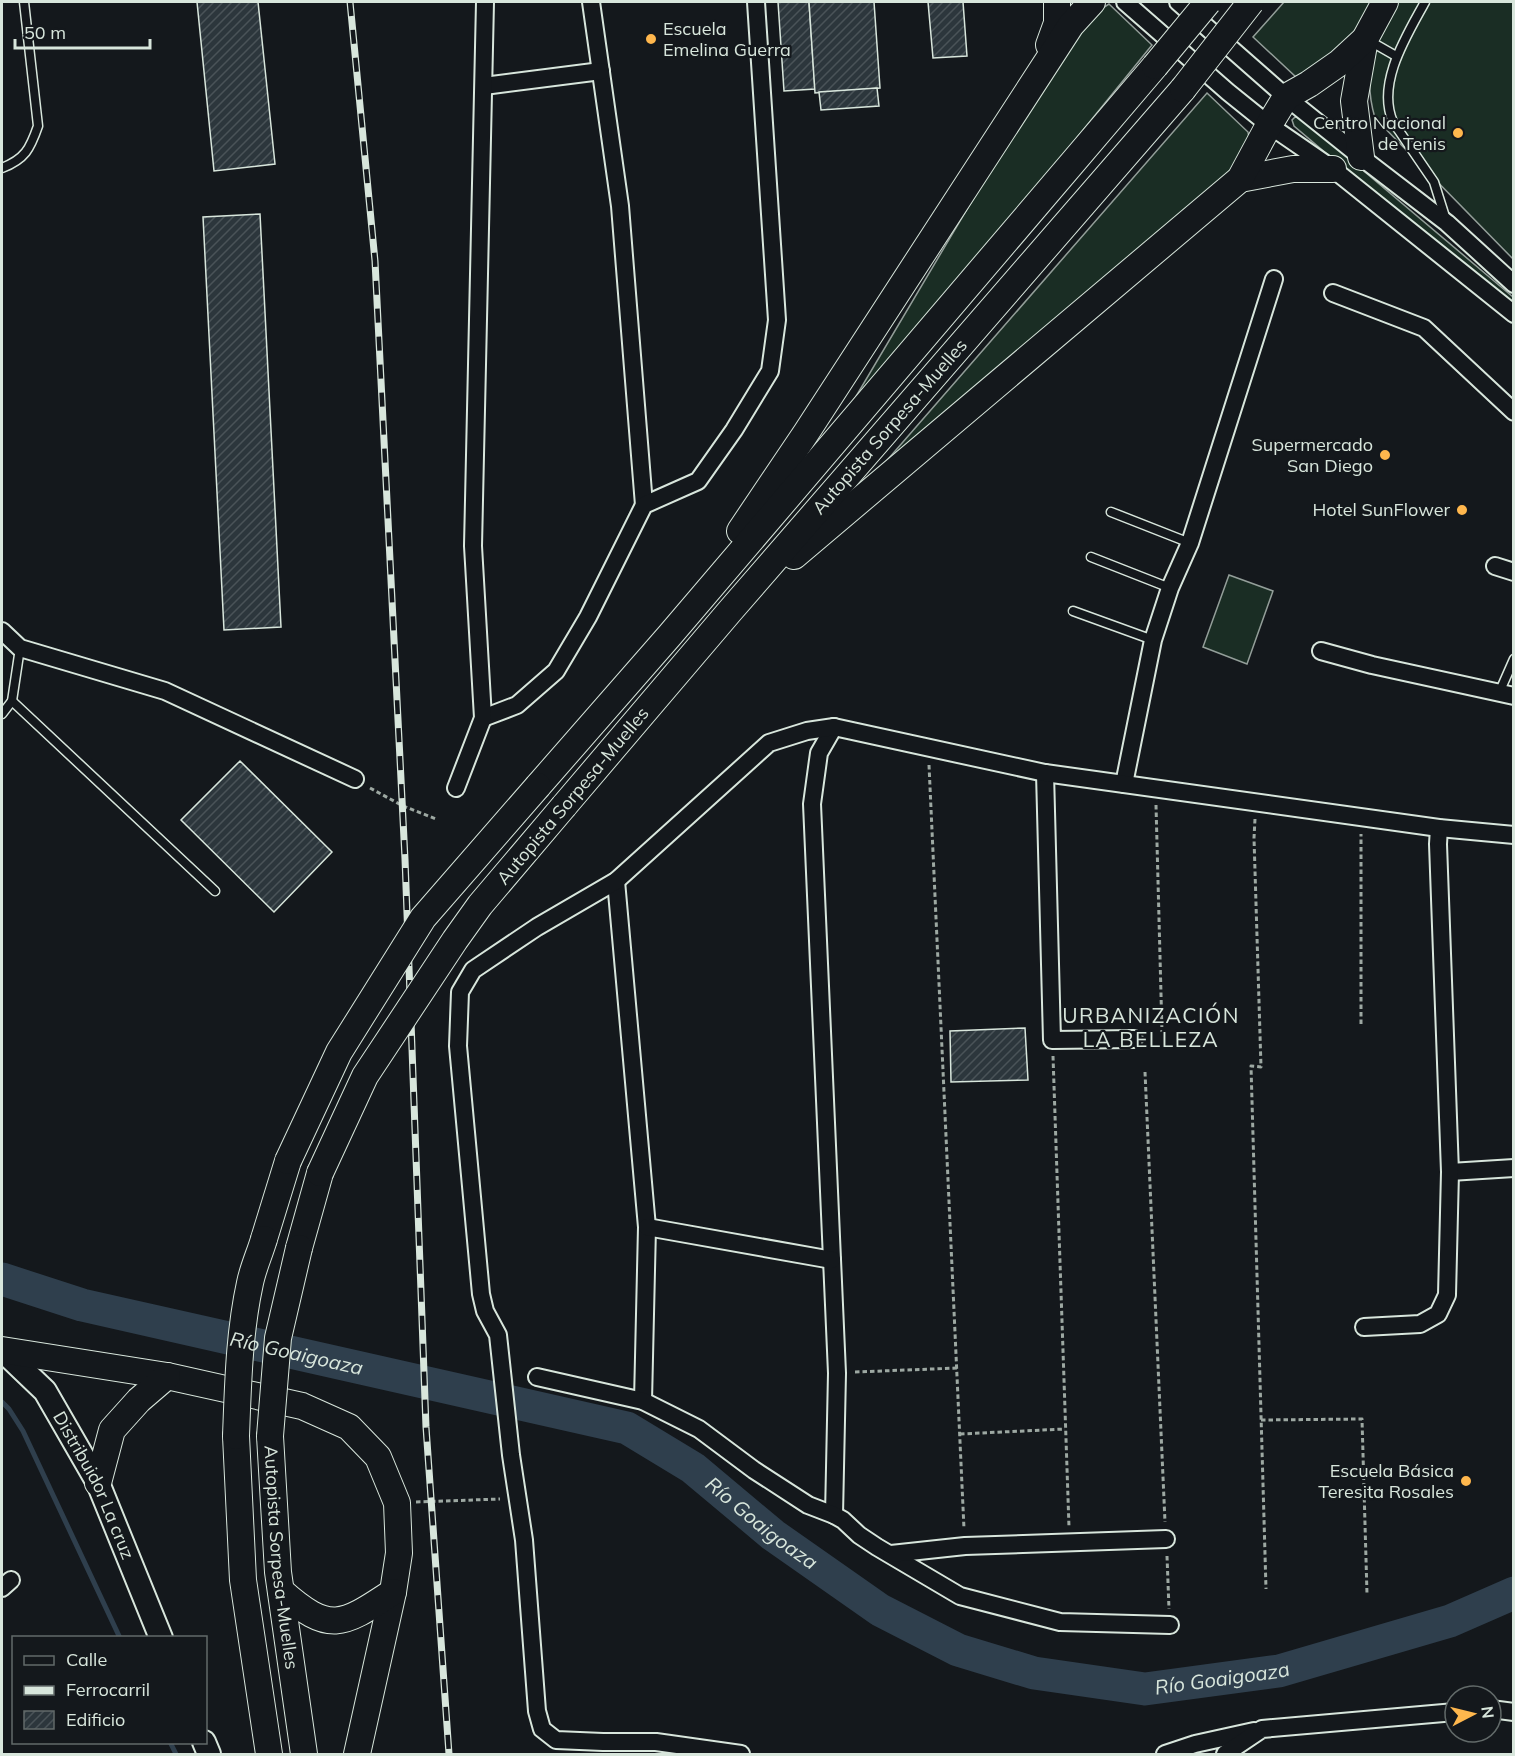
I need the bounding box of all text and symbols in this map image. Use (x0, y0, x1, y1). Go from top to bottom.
scale bar (15, 12, 150, 50)
place label: Escuela Emelina Guerra (663, 17, 791, 61)
text: 50 m (24, 21, 66, 44)
marker: Escuela Emelina Guerra (644, 32, 658, 46)
place label: Centro Nacional de Tenis (1313, 111, 1446, 155)
marker: Centro Nacional de Tenis (1451, 126, 1465, 140)
street label: Autopista Sorpesa-Muelles (807, 334, 972, 519)
place label: Supermercado San Diego (1252, 433, 1373, 477)
marker: Supermercado San Diego (1378, 448, 1392, 462)
place label: Hotel SunFlower (1313, 498, 1450, 521)
marker: Hotel SunFlower (1455, 503, 1469, 517)
street label: Autopista Sorpesa-Muelles (492, 702, 654, 889)
district label: URBANIZACIÓN LA BELLEZA (1062, 1002, 1240, 1052)
water label: Río Goaigoaza (228, 1326, 366, 1380)
street label: Distribuidor La cruz (48, 1407, 140, 1563)
street label: Autopista Sorpesa-Muelles (260, 1445, 304, 1671)
place label: Escuela Básica Teresita Rosales (1318, 1459, 1454, 1503)
water label: Río Goaigoaza (701, 1471, 823, 1574)
marker: Escuela Básica Teresita Rosales (1459, 1474, 1473, 1488)
legend (12, 1636, 207, 1744)
text: Calle (66, 1648, 107, 1671)
water label: Río Goaigoaza (1153, 1656, 1292, 1700)
text: Ferrocarril (66, 1678, 150, 1701)
north arrow (1443, 1684, 1503, 1744)
text: N (1477, 1705, 1499, 1719)
text: Edificio (66, 1708, 125, 1731)

